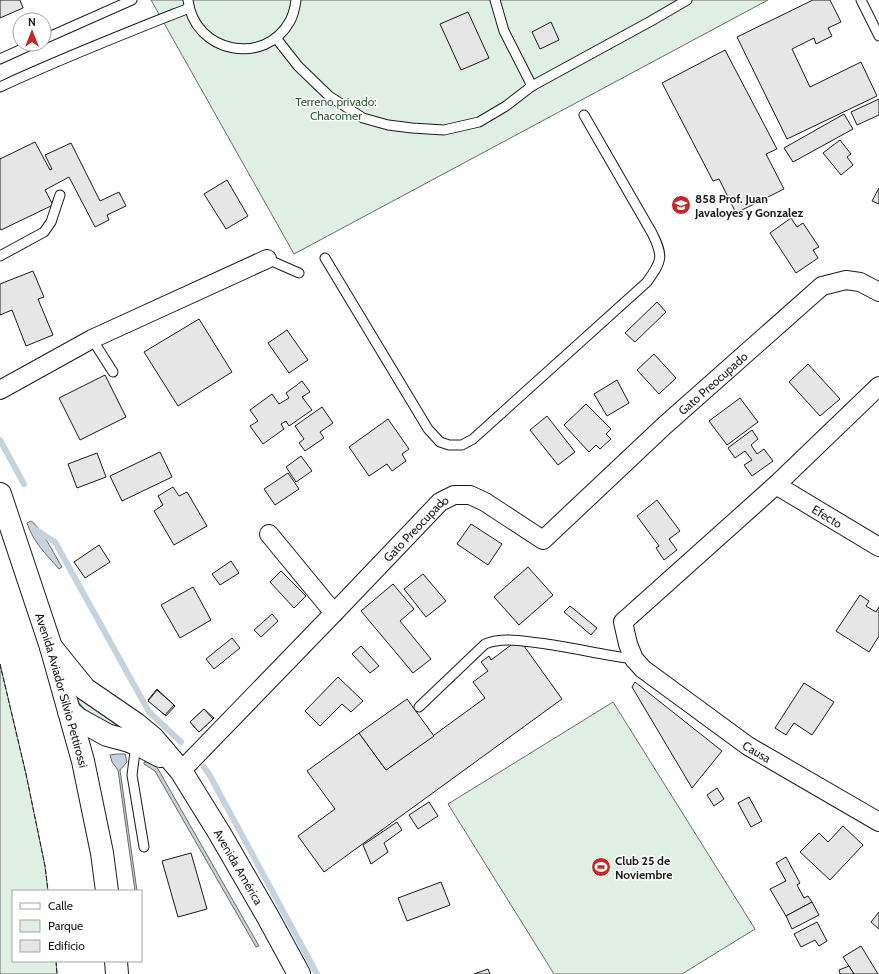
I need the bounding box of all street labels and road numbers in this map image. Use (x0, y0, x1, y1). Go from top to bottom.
street label: Gato Preocupado (675, 348, 751, 418)
street label: Gato Preocupado (380, 491, 451, 565)
street label: Efecto (810, 501, 846, 531)
street label: Avenida Aviador Silvio Pettirossi (33, 611, 92, 769)
street label: Causa (740, 737, 774, 765)
street label: Avenida América (211, 826, 267, 907)

